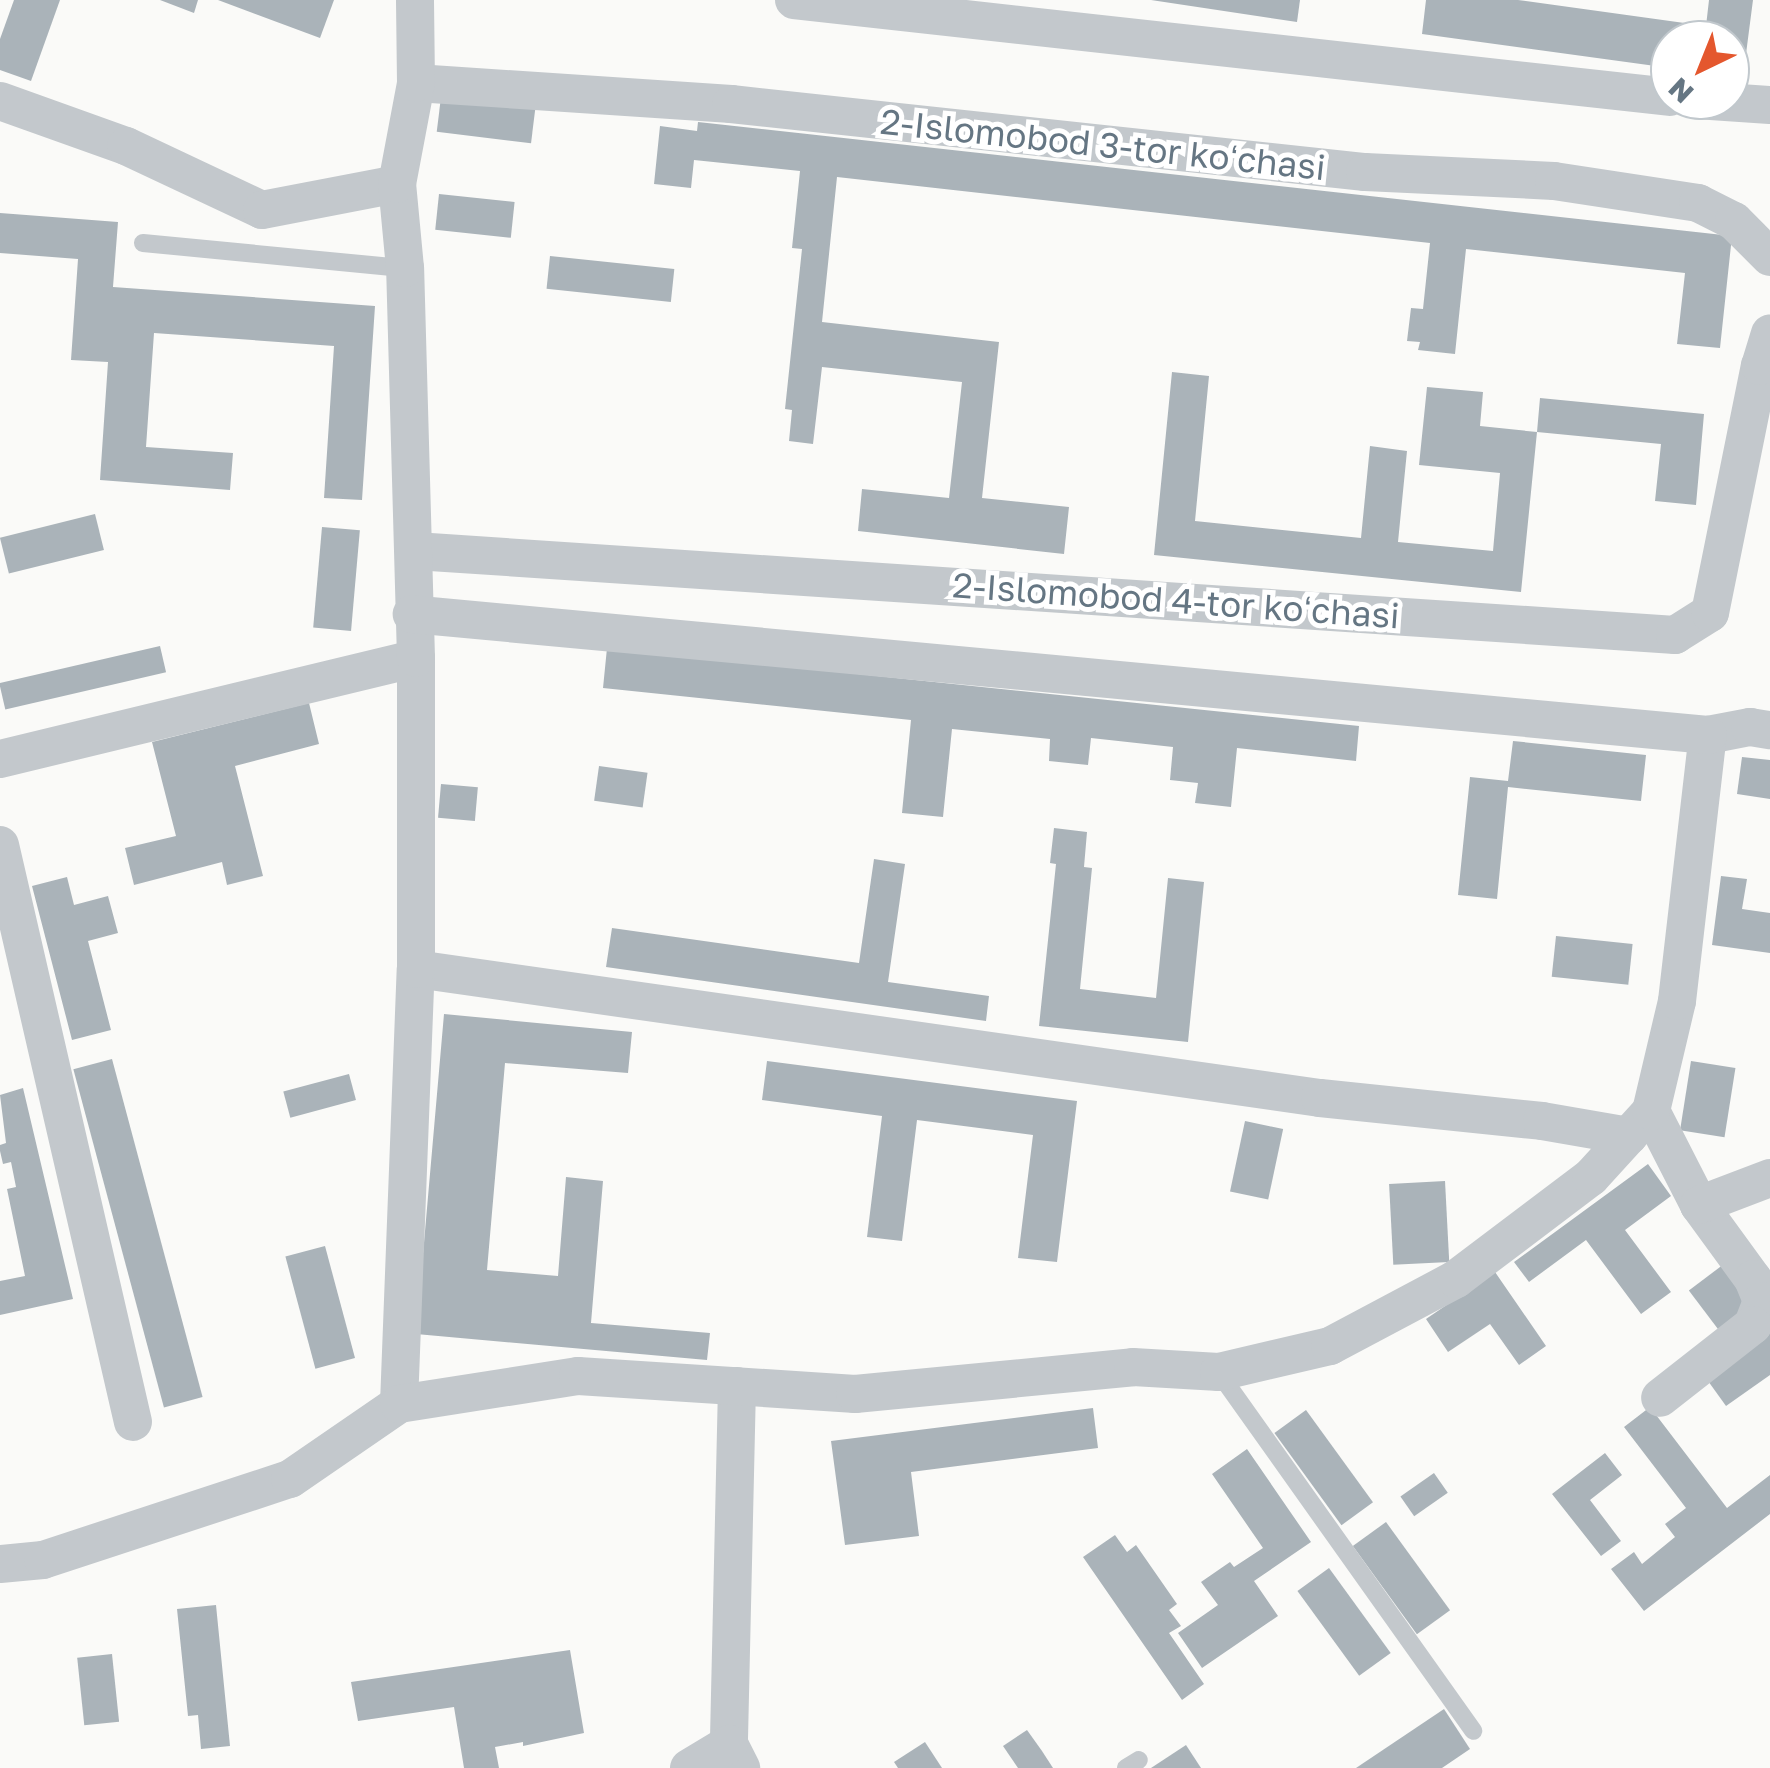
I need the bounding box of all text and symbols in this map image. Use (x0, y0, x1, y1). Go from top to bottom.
north arrow (1650, 20, 1750, 120)
text: N (1662, 72, 1700, 110)
street label: 2-Islomobod 3-tor koʻchasi (878, 100, 1328, 188)
street label: 2-Islomobod 4-tor koʻchasi (951, 563, 1401, 637)

